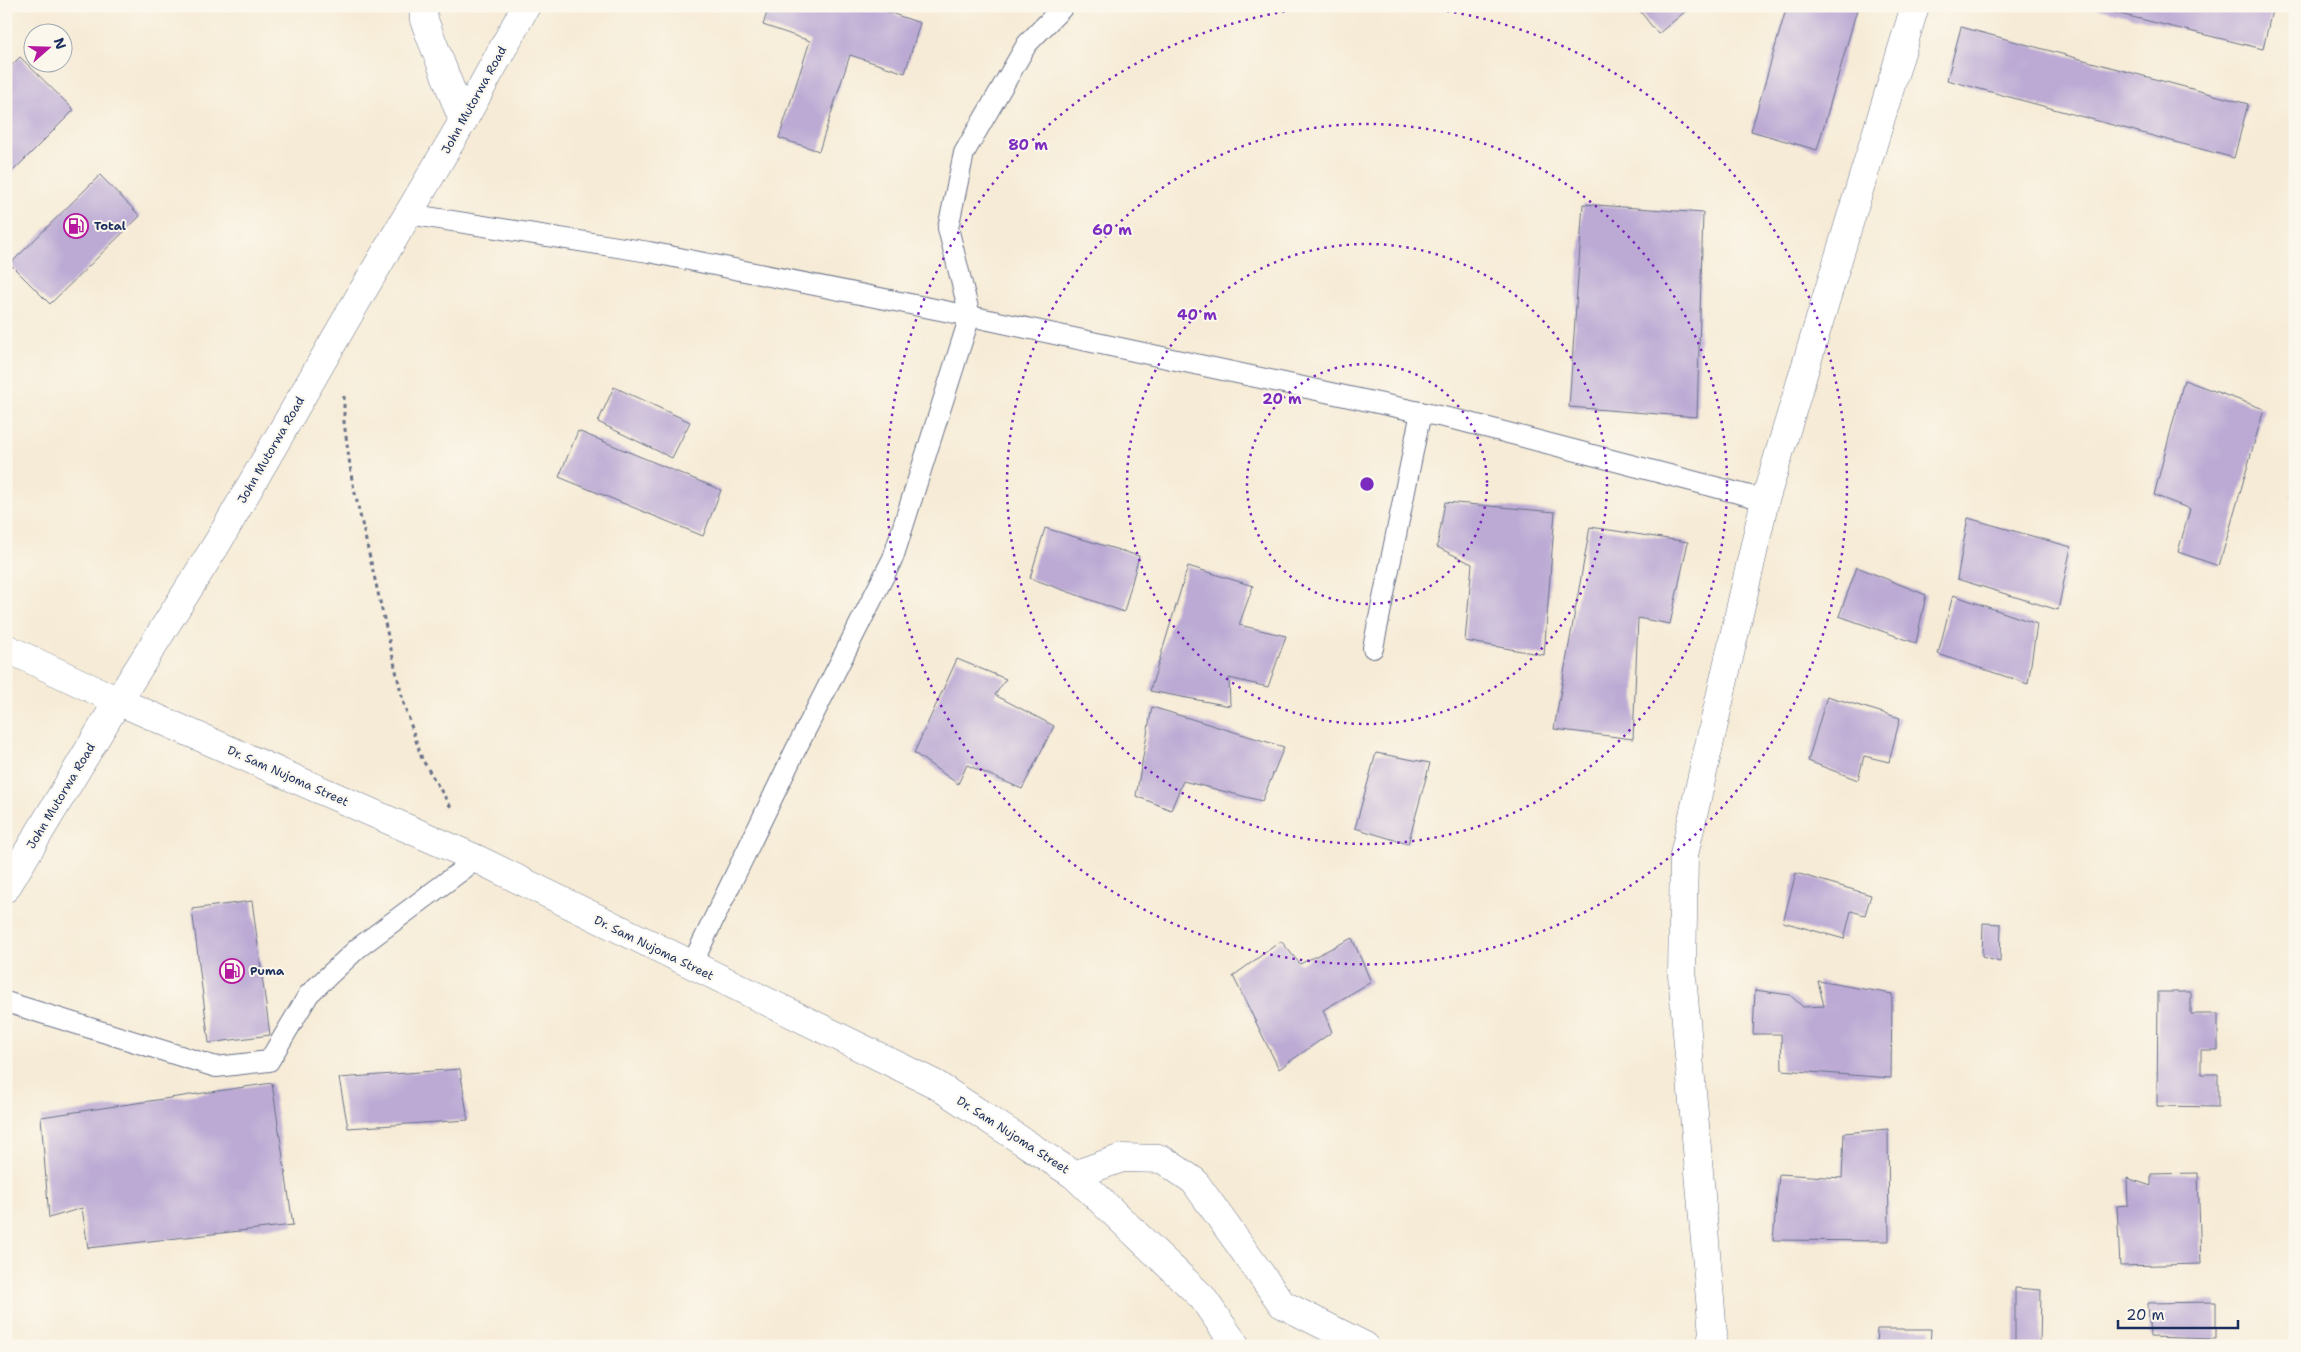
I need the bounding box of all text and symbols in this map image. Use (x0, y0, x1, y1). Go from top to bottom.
north arrow (22, 22, 72, 72)
text: N (50, 35, 71, 52)
street label: John Mutorwa Road (438, 43, 510, 157)
text: 80 m (1008, 135, 1048, 155)
fuel station icon: Total (63, 213, 89, 239)
place label: Total (94, 218, 126, 234)
text: 60 m (1092, 220, 1132, 240)
text: 40 m (1177, 305, 1217, 325)
text: 20 m (1262, 389, 1302, 409)
street label: John Mutorwa Road (234, 393, 308, 506)
centre of rings (1358, 475, 1376, 493)
street label: John Mutorwa Road (23, 740, 99, 852)
street label: Dr. Sam Nujoma Street (225, 742, 351, 810)
street label: Dr. Sam Nujoma Street (592, 912, 716, 984)
fuel station icon: Puma (219, 958, 245, 984)
place label: Puma (250, 963, 285, 979)
street label: Dr. Sam Nujoma Street (954, 1093, 1072, 1177)
scale bar (2118, 1297, 2238, 1329)
text: 20 m (2126, 1305, 2165, 1325)

